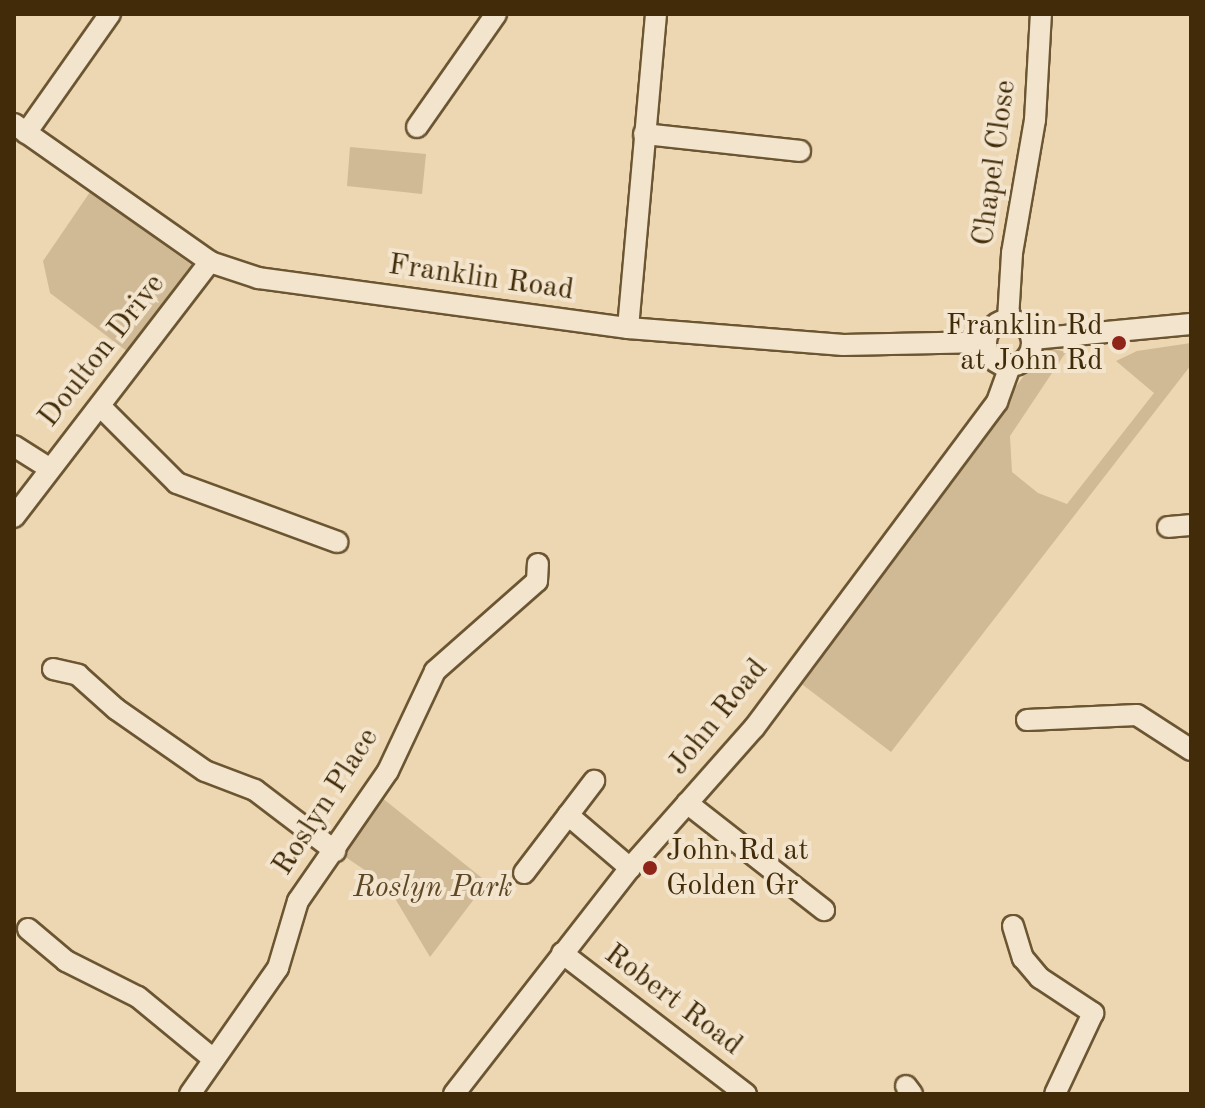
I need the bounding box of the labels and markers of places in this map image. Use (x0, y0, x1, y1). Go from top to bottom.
place label: Franklin Rd at John Rd (946, 308, 1103, 378)
marker: Franklin Rd at John Rd (1110, 334, 1128, 352)
place label: John Rd at Golden Gr (666, 833, 809, 904)
marker: John Rd at Golden Gr (641, 859, 659, 877)

